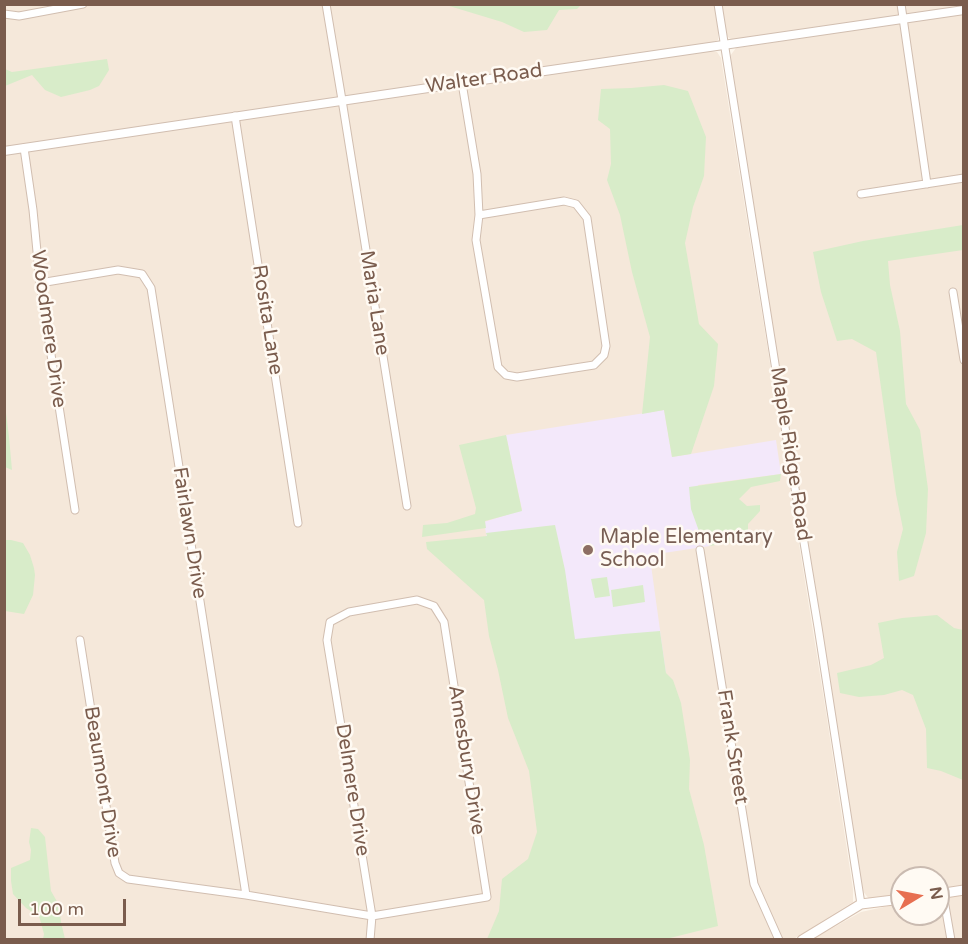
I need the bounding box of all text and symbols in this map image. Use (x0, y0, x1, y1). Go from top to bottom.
street label: Walter Road (424, 59, 544, 99)
street label: Woodmere Drive (25, 249, 71, 409)
street label: Maria Lane (354, 249, 394, 357)
street label: Rosita Lane (246, 263, 288, 377)
street label: Maple Ridge Road (764, 365, 816, 543)
street label: Fairlawn Drive (167, 465, 211, 601)
place label: Maple Elementary School (600, 526, 773, 573)
marker: Maple Elementary School (581, 543, 595, 557)
street label: Amesbury Drive (442, 683, 490, 837)
street label: Frank Street (711, 688, 753, 806)
street label: Beaumont Drive (78, 705, 126, 859)
street label: Delmere Drive (330, 722, 374, 858)
north arrow (890, 866, 950, 926)
text: N (925, 885, 947, 901)
scale bar (21, 887, 129, 925)
text: 100 m (29, 898, 84, 920)

